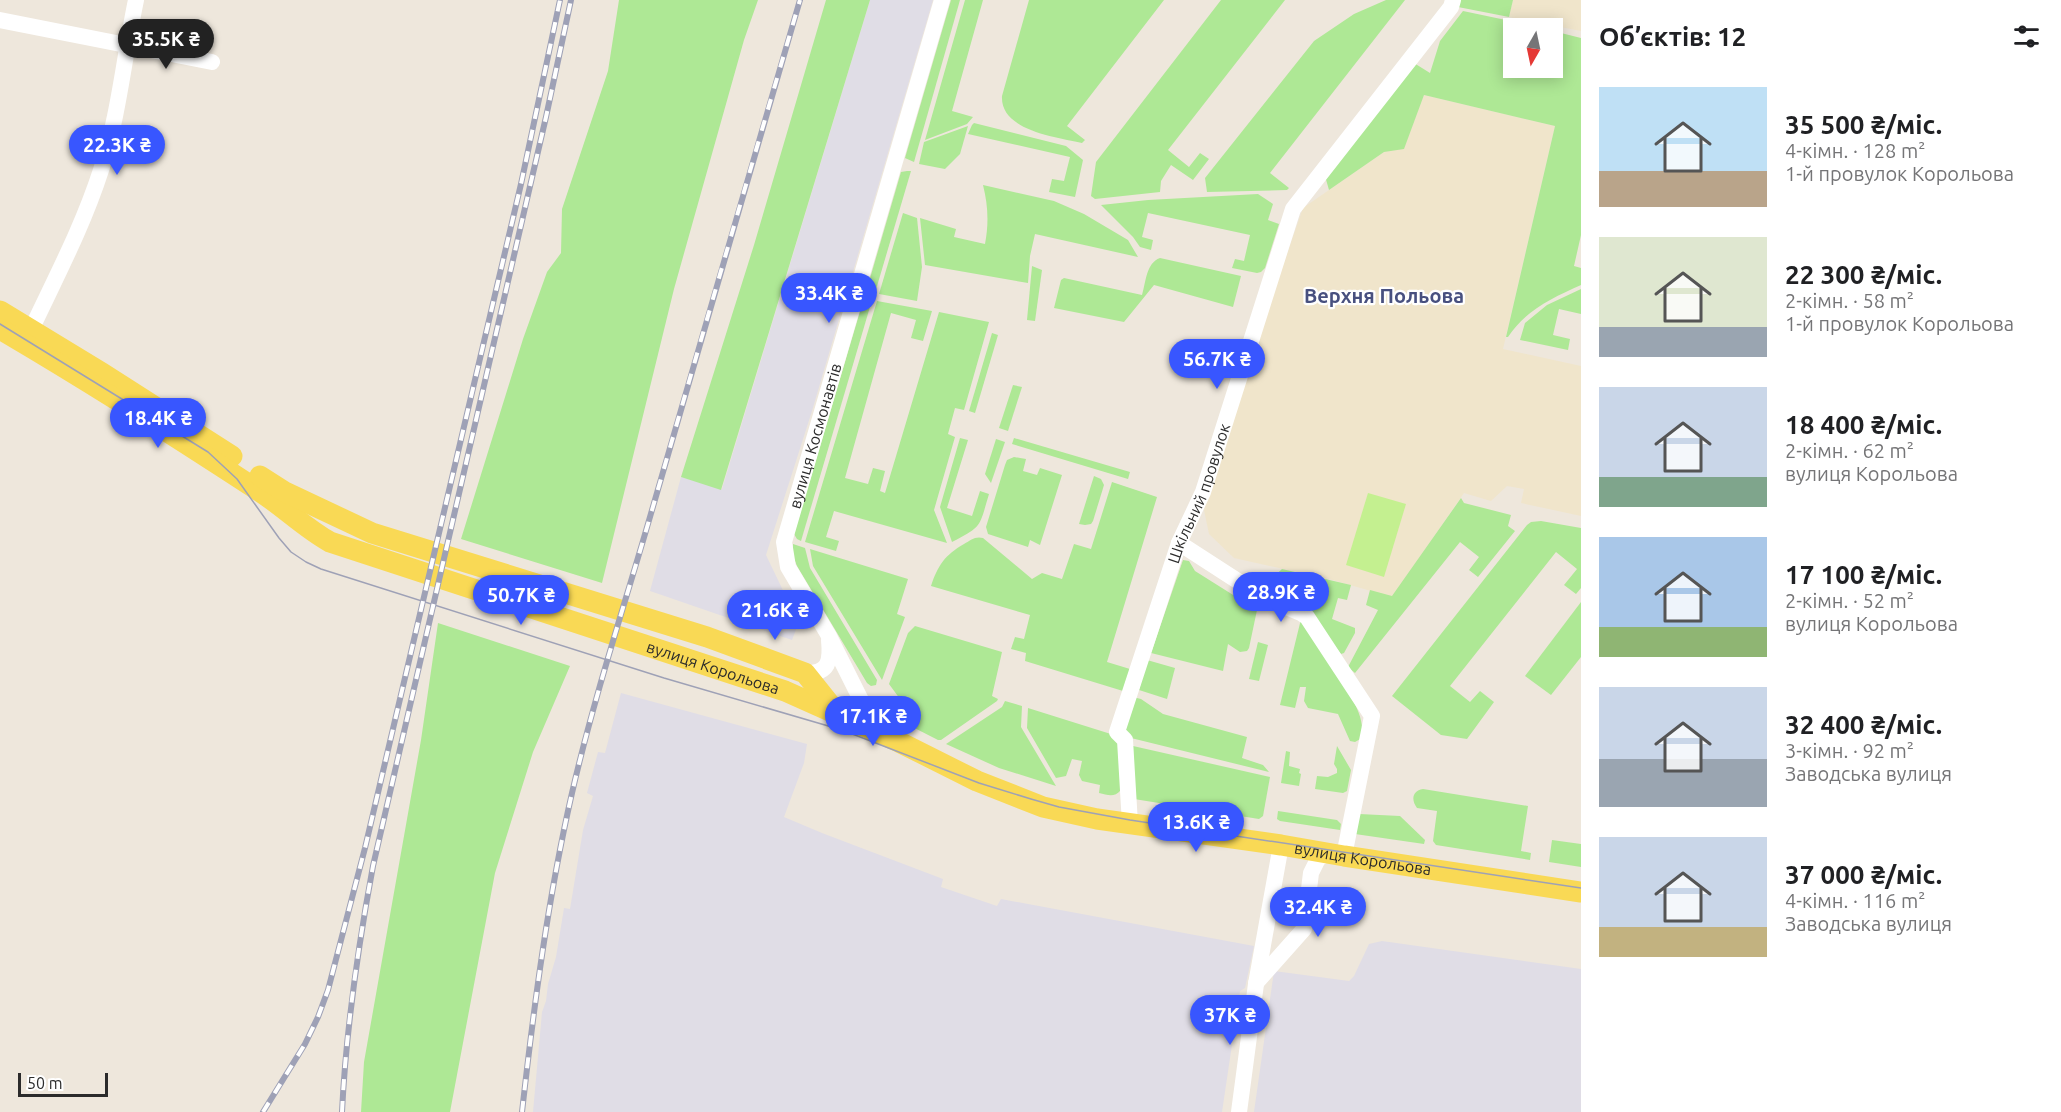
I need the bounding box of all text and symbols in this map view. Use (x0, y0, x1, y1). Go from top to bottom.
north arrow (1503, 18, 1563, 78)
map controls (1503, 18, 1563, 78)
pin: 35.5K ₴ (111, 19, 221, 70)
icon: filters (2010, 20, 2043, 53)
text: Об’єктів: 12 (1599, 22, 1746, 51)
text: 35.5K ₴ (132, 27, 200, 50)
text: 35 500 ₴/міс. (1785, 110, 1942, 139)
icon: home (1647, 111, 1719, 183)
pin: 22.3K ₴ (62, 125, 172, 176)
text: 22.3K ₴ (83, 133, 151, 156)
text: 4-кімн. · 128 m² (1785, 139, 1925, 162)
text: 1-й провулок Корольова (1785, 162, 2014, 185)
text: 22 300 ₴/міс. (1785, 260, 1942, 289)
icon: home (1647, 261, 1719, 333)
pin: 33.4K ₴ (774, 273, 884, 324)
text: 33.4K ₴ (795, 281, 863, 304)
district label: Верхня Польова (1304, 284, 1464, 307)
text: 2-кімн. · 58 m² (1785, 289, 1914, 312)
text: 1-й провулок Корольова (1785, 312, 2014, 335)
pin: 56.7K ₴ (1162, 339, 1272, 390)
text: 56.7K ₴ (1183, 347, 1251, 370)
street label: вулиця Космонавтів (785, 361, 845, 511)
pin: 18.4K ₴ (103, 398, 213, 449)
text: 18.4K ₴ (124, 406, 192, 429)
text: 18 400 ₴/міс. (1785, 410, 1942, 439)
icon: home (1647, 411, 1719, 483)
street label: Шкільний провулок (1164, 421, 1233, 565)
text: 2-кімн. · 62 m² (1785, 439, 1914, 462)
text: вулиця Корольова (1785, 462, 1958, 485)
text: 17 100 ₴/міс. (1785, 560, 1942, 589)
icon: home (1647, 561, 1719, 633)
pin: 28.9K ₴ (1226, 572, 1336, 623)
pin: 50.7K ₴ (466, 575, 576, 626)
text: 28.9K ₴ (1247, 580, 1315, 603)
text: 50.7K ₴ (487, 583, 555, 606)
text: 2-кімн. · 52 m² (1785, 589, 1914, 612)
pin: 21.6K ₴ (720, 590, 830, 641)
text: 21.6K ₴ (741, 598, 809, 621)
text: вулиця Корольова (1785, 612, 1958, 635)
street label: вулиця Корольова (644, 637, 782, 698)
pin: 17.1K ₴ (818, 696, 928, 747)
text: 17.1K ₴ (839, 704, 907, 727)
text: 32 400 ₴/міс. (1785, 710, 1942, 739)
icon: home (1647, 711, 1719, 783)
text: 3-кімн. · 92 m² (1785, 739, 1914, 762)
text: Заводська вулиця (1785, 762, 1952, 785)
pin: 13.6K ₴ (1141, 802, 1251, 853)
text: 13.6K ₴ (1162, 810, 1230, 833)
street label: вулиця Корольова (1293, 839, 1433, 878)
text: 37 000 ₴/міс. (1785, 860, 1942, 889)
icon: home (1647, 861, 1719, 933)
pin: 32.4K ₴ (1263, 887, 1373, 938)
text: 4-кімн. · 116 m² (1785, 889, 1925, 912)
text: 32.4K ₴ (1284, 895, 1352, 918)
text: Заводська вулиця (1785, 912, 1952, 935)
pin: 37K ₴ (1188, 995, 1272, 1046)
text: 37K ₴ (1204, 1003, 1256, 1026)
scale bar (18, 1070, 108, 1098)
text: 50 m (27, 1074, 63, 1092)

